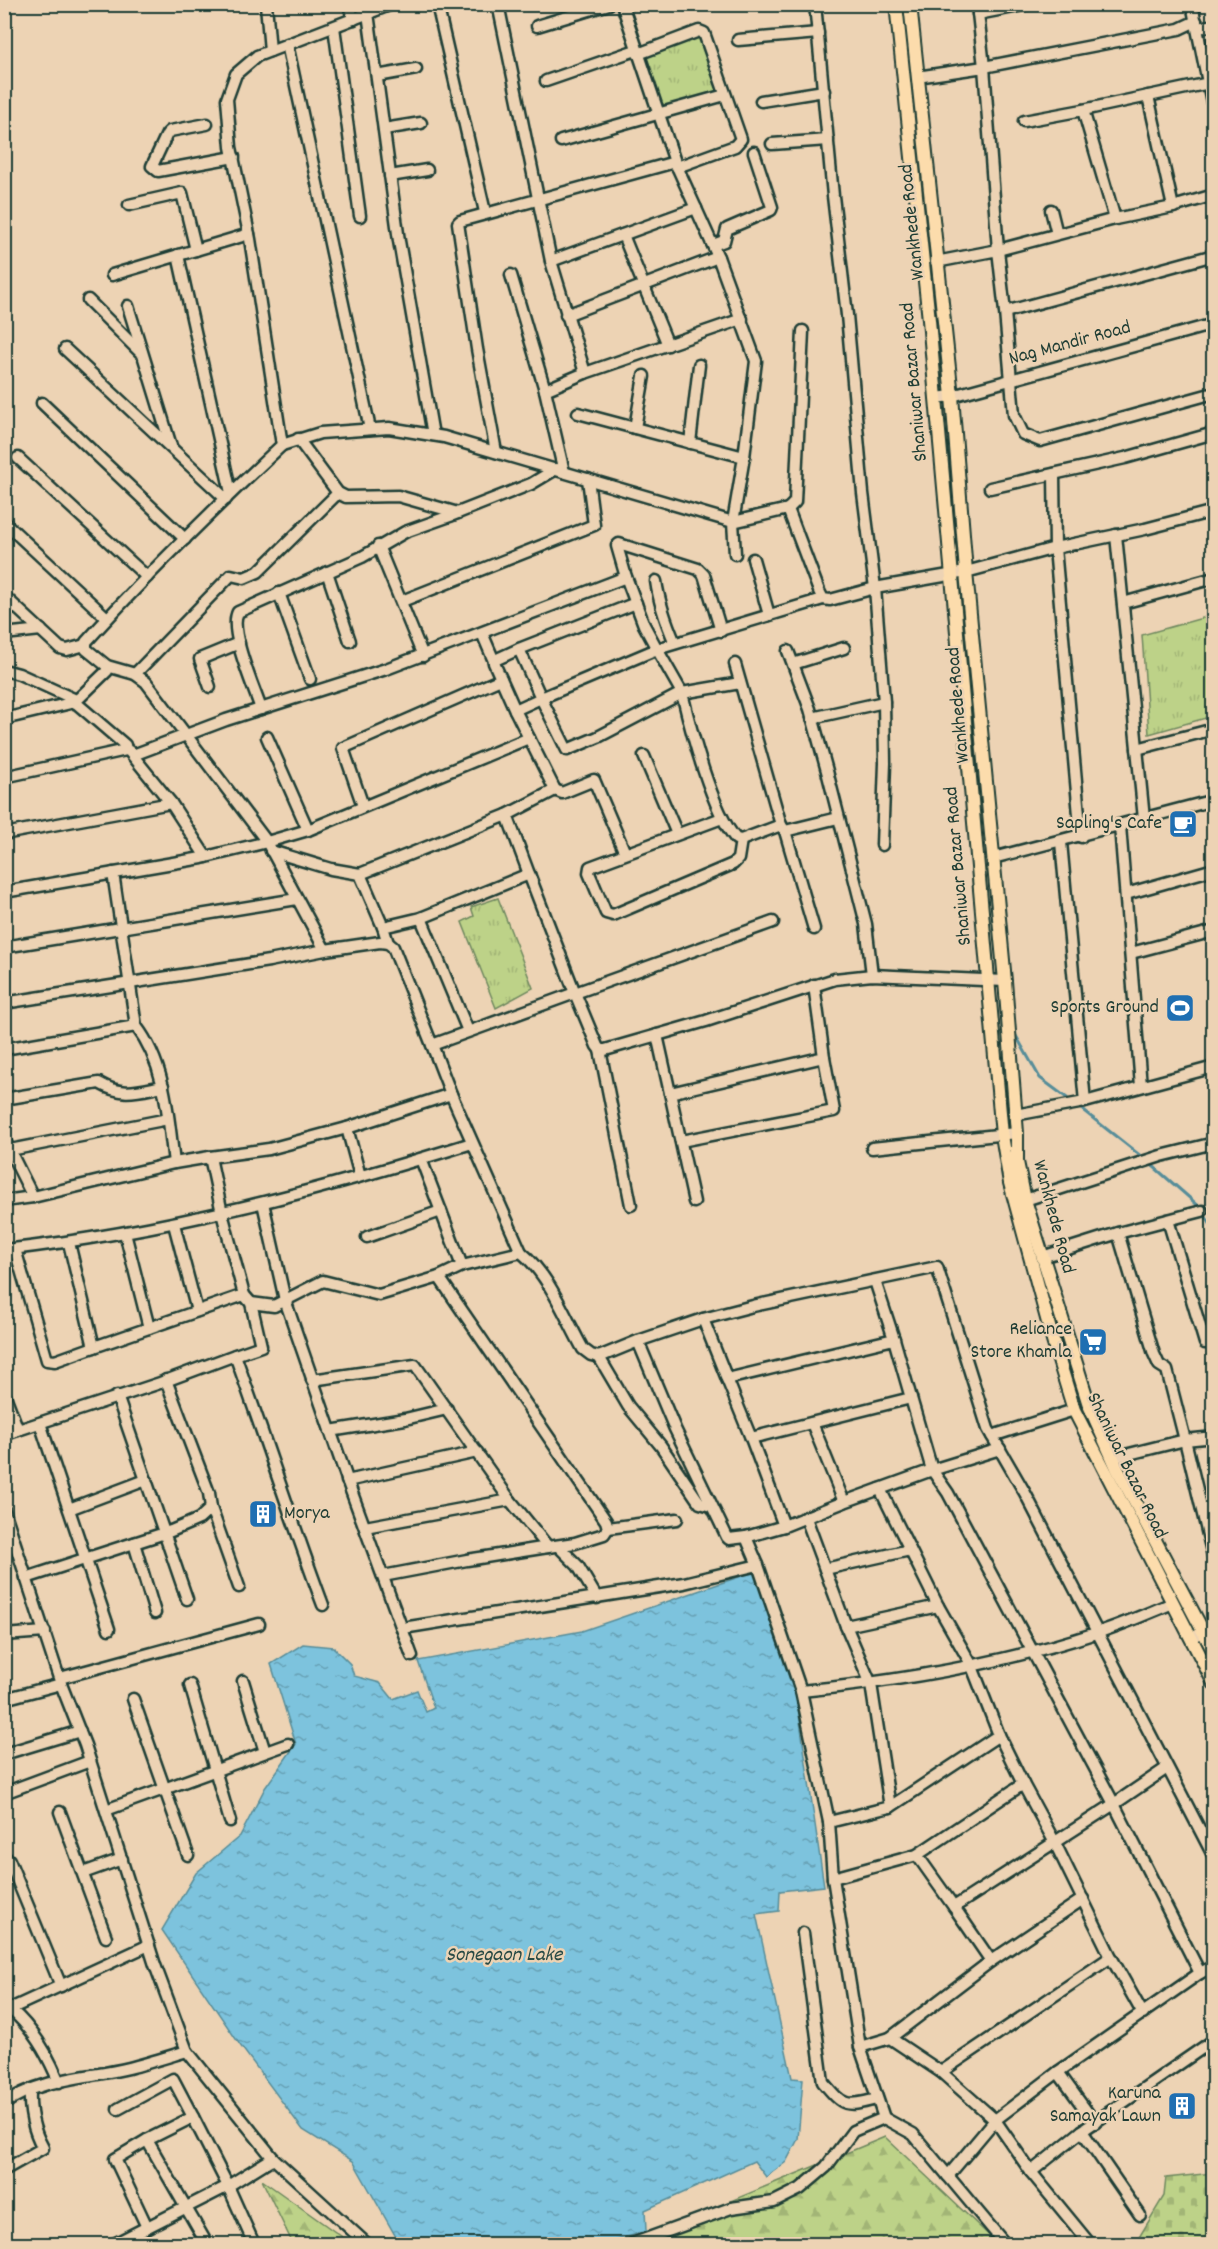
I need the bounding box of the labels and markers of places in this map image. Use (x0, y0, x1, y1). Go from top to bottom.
cafe icon: Sapling's Cafe (1167, 808, 1199, 840)
place label: Sapling's Cafe (1056, 810, 1162, 838)
sports icon: Sports Ground (1164, 992, 1196, 1024)
place label: Sports Ground (1051, 994, 1159, 1022)
place label: Reliance Store Khamla (970, 1316, 1073, 1367)
supermarket icon: Reliance Store Khamla (1077, 1326, 1109, 1358)
building icon: Morya (247, 1498, 279, 1530)
place label: Morya (284, 1500, 330, 1528)
place label: Karuna Samayak Lawn (1050, 2080, 1162, 2131)
building icon: Karuna Samayak Lawn (1166, 2090, 1198, 2122)

